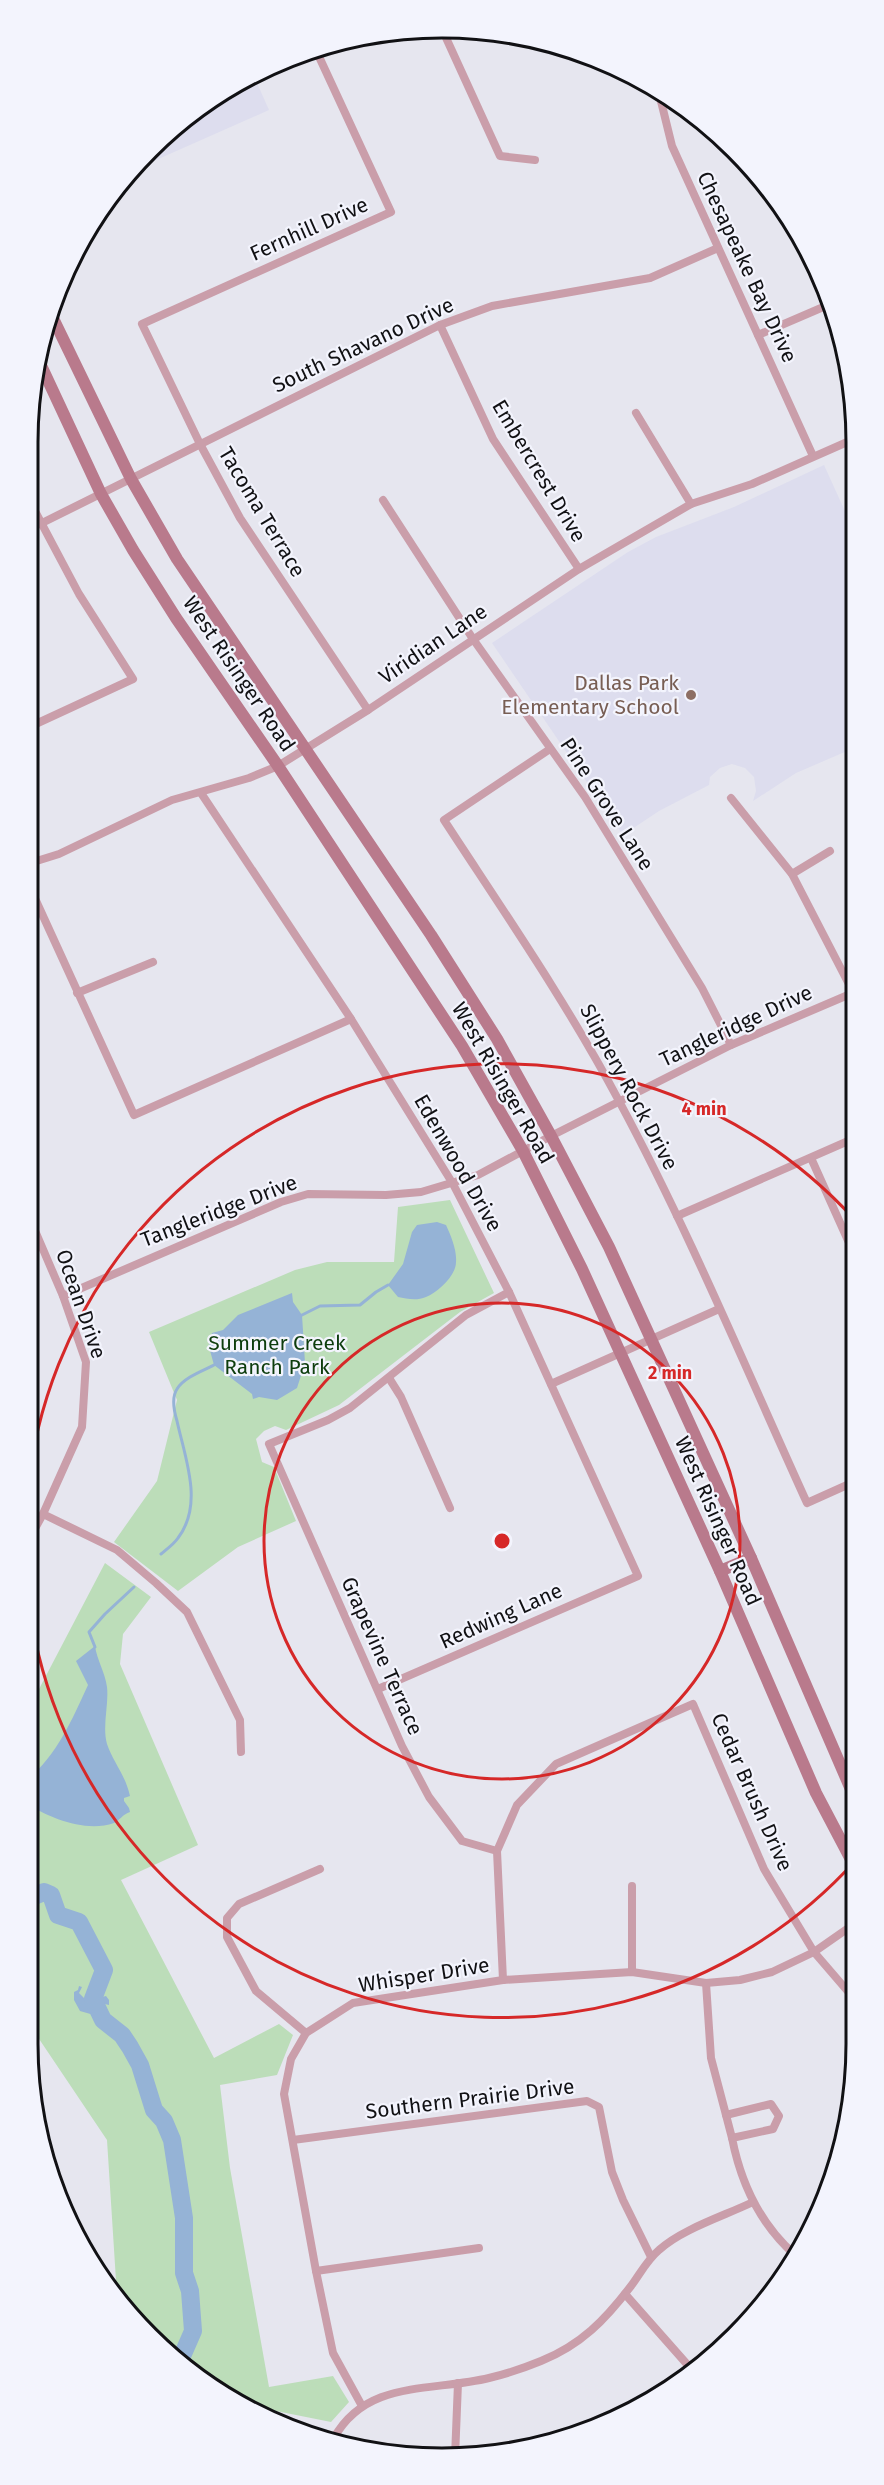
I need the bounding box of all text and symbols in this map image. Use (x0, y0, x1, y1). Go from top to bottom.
street label: Chesapeake Bay Drive (691, 167, 803, 367)
street label: Fernhill Drive (246, 191, 372, 267)
street label: South Shavano Drive (268, 292, 458, 398)
street label: Embercrest Drive (486, 395, 592, 547)
street label: Tacoma Terrace (213, 442, 311, 582)
street label: West Risinger Road (177, 591, 301, 757)
street label: Viridian Lane (374, 598, 492, 690)
place label: Dallas Park Elementary School (501, 670, 679, 720)
marker: Dallas Park Elementary School (684, 688, 698, 702)
street label: Pine Grove Lane (554, 733, 660, 875)
street label: Tangleridge Drive (656, 979, 816, 1073)
street label: West Risinger Road (446, 998, 560, 1168)
street label: Slippery Rock Drive (574, 1000, 684, 1174)
street label: Edenwood Drive (408, 1090, 508, 1236)
text: 4 min (681, 1098, 727, 1120)
street label: Tangleridge Drive (137, 1169, 301, 1253)
street label: Ocean Drive (50, 1246, 112, 1362)
park label: Summer Creek Ranch Park (208, 1330, 346, 1380)
text: 2 min (648, 1362, 692, 1384)
street label: West Risinger Road (669, 1432, 767, 1610)
centre of rings (492, 1531, 512, 1551)
street label: Grapevine Terrace (335, 1573, 429, 1739)
street label: Redwing Lane (436, 1577, 566, 1655)
street label: Cedar Brush Drive (705, 1709, 799, 1875)
street label: Whisper Drive (357, 1952, 491, 1998)
street label: Southern Prairie Drive (364, 2073, 576, 2125)

